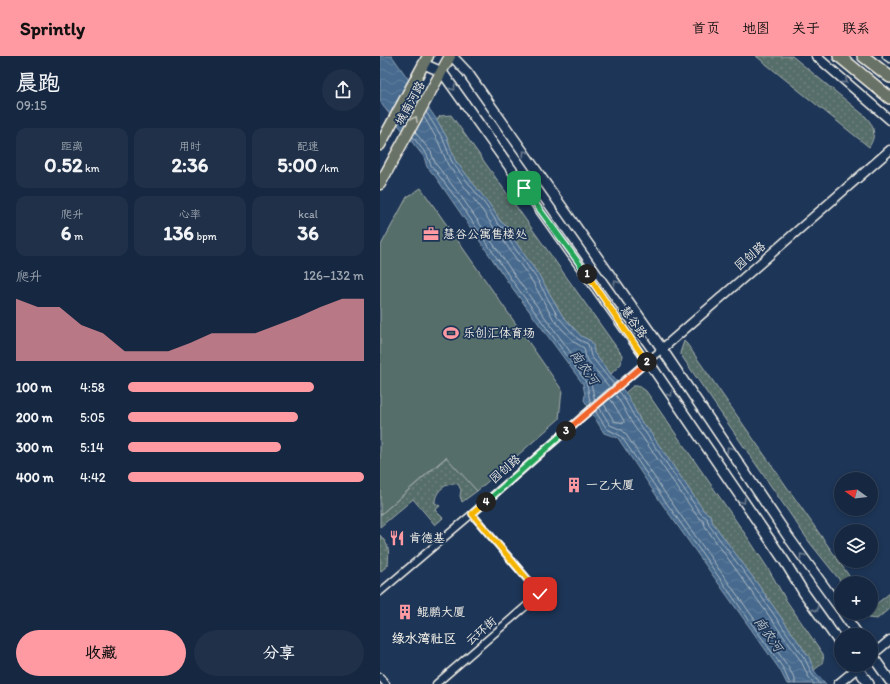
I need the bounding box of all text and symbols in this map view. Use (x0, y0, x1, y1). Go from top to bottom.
text: Sprintly (20, 17, 85, 40)
text: 首页 (692, 20, 720, 37)
text: 地图 (742, 20, 770, 37)
text: 关于 (792, 20, 820, 37)
text: 联系 (842, 20, 870, 37)
text: 晨跑 (16, 69, 60, 96)
button: share (322, 69, 364, 111)
one-way arrow (841, 77, 848, 84)
street label: 城南河路 (392, 79, 428, 127)
one-way arrow (448, 83, 455, 90)
text: 09:15 (16, 98, 47, 113)
one-way arrow (411, 116, 418, 123)
text: 距离 (61, 140, 83, 153)
text: 用时 (179, 140, 201, 153)
text: 配速 (297, 140, 319, 153)
one-way arrow (523, 151, 530, 158)
text: 0.52 (44, 153, 83, 177)
text: 2:36 (172, 153, 208, 177)
text: 5:00 (277, 153, 317, 177)
text: km (83, 162, 100, 175)
text: /km (317, 162, 339, 175)
pin (507, 171, 541, 205)
icon: arrive (513, 177, 535, 199)
text: 爬升 (61, 208, 83, 221)
text: 心率 (179, 208, 201, 221)
text: kcal (298, 208, 318, 221)
text: 6 (61, 221, 71, 245)
text: 136 (163, 221, 194, 245)
text: 36 (297, 221, 319, 245)
office icon: 慧谷公寓售楼处 (422, 225, 440, 243)
place label: 慧谷公寓售楼处 (443, 227, 527, 241)
text: m (71, 230, 83, 243)
text: bpm (194, 230, 217, 243)
street label: 园创路 (732, 239, 768, 273)
pin: 1 (577, 264, 597, 284)
text: 1 (584, 267, 590, 280)
text: 126–132 m (303, 268, 364, 283)
text: 爬升 (16, 269, 42, 284)
one-way arrow (614, 280, 621, 287)
street label: 慧谷路 (618, 303, 650, 341)
sports icon: 乐创汇体育场 (442, 324, 460, 342)
place label: 乐创汇体育场 (463, 326, 535, 340)
water label: 南农河 (567, 347, 603, 389)
pin: 2 (637, 352, 657, 372)
text: 2 (644, 355, 650, 368)
text: 100 m (16, 380, 52, 395)
text: 4:58 (80, 380, 105, 395)
one-way arrow (665, 389, 672, 396)
text: 200 m (16, 410, 53, 425)
text: 5:05 (80, 410, 105, 425)
pin: 3 (556, 421, 576, 441)
text: 3 (563, 424, 569, 437)
text: 300 m (16, 440, 53, 455)
text: 5:14 (80, 440, 104, 455)
one-way arrow (727, 446, 734, 453)
street label: 园创路 (487, 452, 523, 486)
text: 400 m (16, 470, 54, 485)
text: 4:42 (80, 470, 106, 485)
north arrow (834, 472, 878, 516)
map controls (834, 472, 878, 672)
building icon: 一乙大厦 (565, 476, 583, 494)
place label: 一乙大厦 (586, 478, 634, 492)
pin: 4 (476, 492, 496, 512)
text: 4 (483, 495, 489, 508)
one-way arrow (738, 497, 746, 504)
button: layers (834, 524, 878, 568)
restaurant icon: 肯德基 (388, 529, 406, 547)
place label: 肯德基 (409, 531, 445, 545)
one-way arrow (800, 553, 807, 560)
button: + (834, 576, 878, 620)
pin (523, 577, 557, 611)
icon: check (529, 583, 551, 605)
building icon: 鲲鹏大厦 (396, 603, 414, 621)
place label: 鲲鹏大厦 (417, 605, 465, 619)
one-way arrow (811, 605, 818, 612)
street label: 云环街 (463, 614, 499, 648)
water label: 南农河 (751, 614, 787, 656)
button: − (834, 628, 878, 672)
button: 收藏 (16, 630, 186, 676)
button: 分享 (194, 630, 364, 676)
district label: 绿水湾社区 (391, 631, 457, 646)

